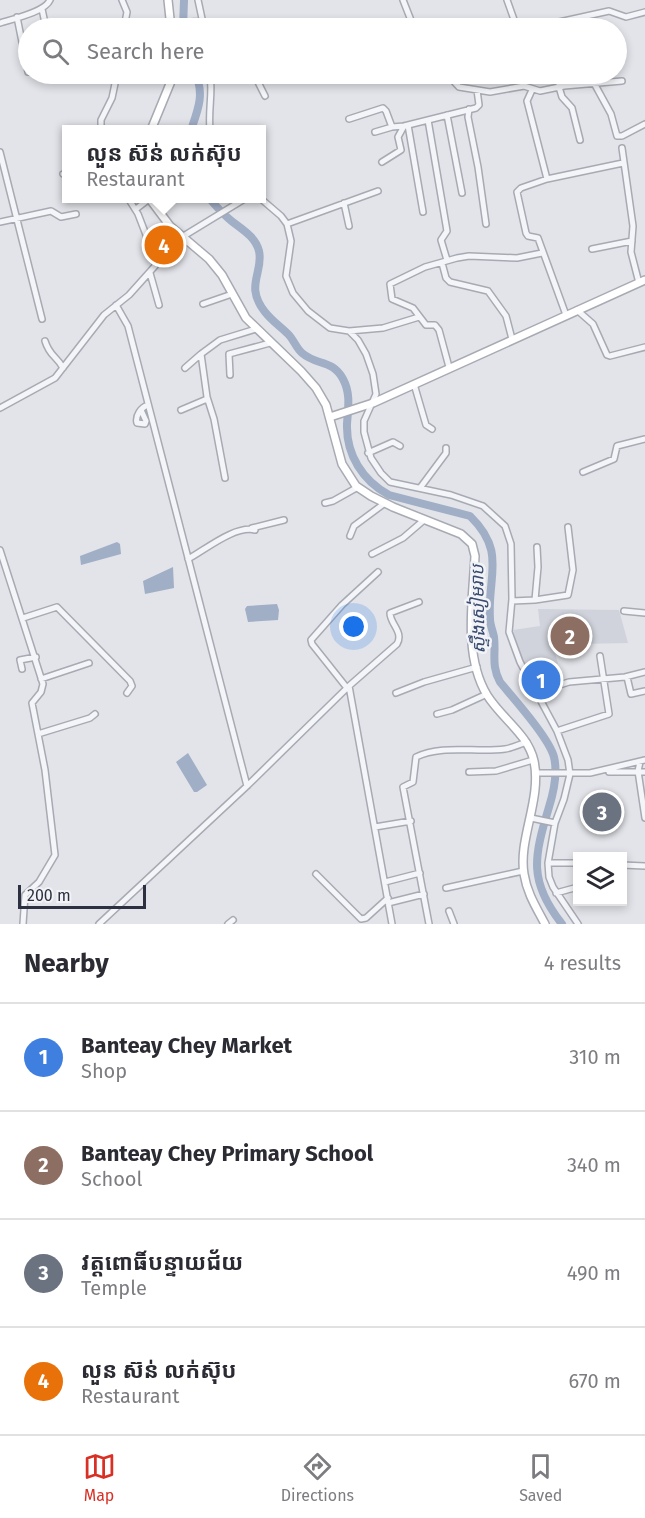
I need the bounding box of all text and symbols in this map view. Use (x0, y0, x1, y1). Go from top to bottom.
search box (18, 18, 627, 84)
icon: search (39, 35, 72, 68)
text: Search here (87, 38, 205, 65)
popup (62, 125, 266, 203)
text: លួន ស៊ន់ លក់ស៊ុប (86, 140, 242, 167)
text: Restaurant (86, 167, 185, 191)
pin: 4 (144, 222, 184, 268)
water label: ស្ទឹងសៀមរាប (465, 563, 490, 654)
your location (339, 612, 368, 641)
pin: 2 (550, 614, 590, 658)
pin: 1 (522, 658, 560, 702)
pin: 3 (582, 790, 622, 834)
map controls (573, 852, 627, 906)
button: layers (573, 852, 627, 906)
scale bar (18, 882, 146, 910)
text: 200 m (27, 886, 71, 905)
text: Nearby (24, 948, 109, 979)
text: 4 results (544, 951, 621, 975)
text: Banteay Chey Market (81, 1032, 292, 1059)
text: 1 (39, 1045, 48, 1069)
text: 310 m (569, 1045, 621, 1069)
text: Shop (81, 1059, 127, 1083)
text: Banteay Chey Primary School (81, 1140, 373, 1167)
text: 2 (38, 1153, 49, 1177)
text: 340 m (567, 1153, 621, 1177)
text: School (81, 1167, 142, 1191)
text: វត្តពោធិ៍បន្ទាយជ័យ (81, 1249, 243, 1276)
text: 3 (38, 1261, 49, 1285)
text: 490 m (567, 1261, 621, 1285)
text: Temple (81, 1276, 147, 1300)
text: លួន ស៊ន់ លក់ស៊ុប (81, 1357, 237, 1384)
text: 4 (38, 1369, 49, 1393)
text: 670 m (569, 1369, 621, 1393)
text: Restaurant (81, 1384, 179, 1408)
tab: Map (83, 1450, 116, 1505)
tab: Directions (281, 1450, 354, 1505)
tab: Saved (519, 1450, 562, 1505)

